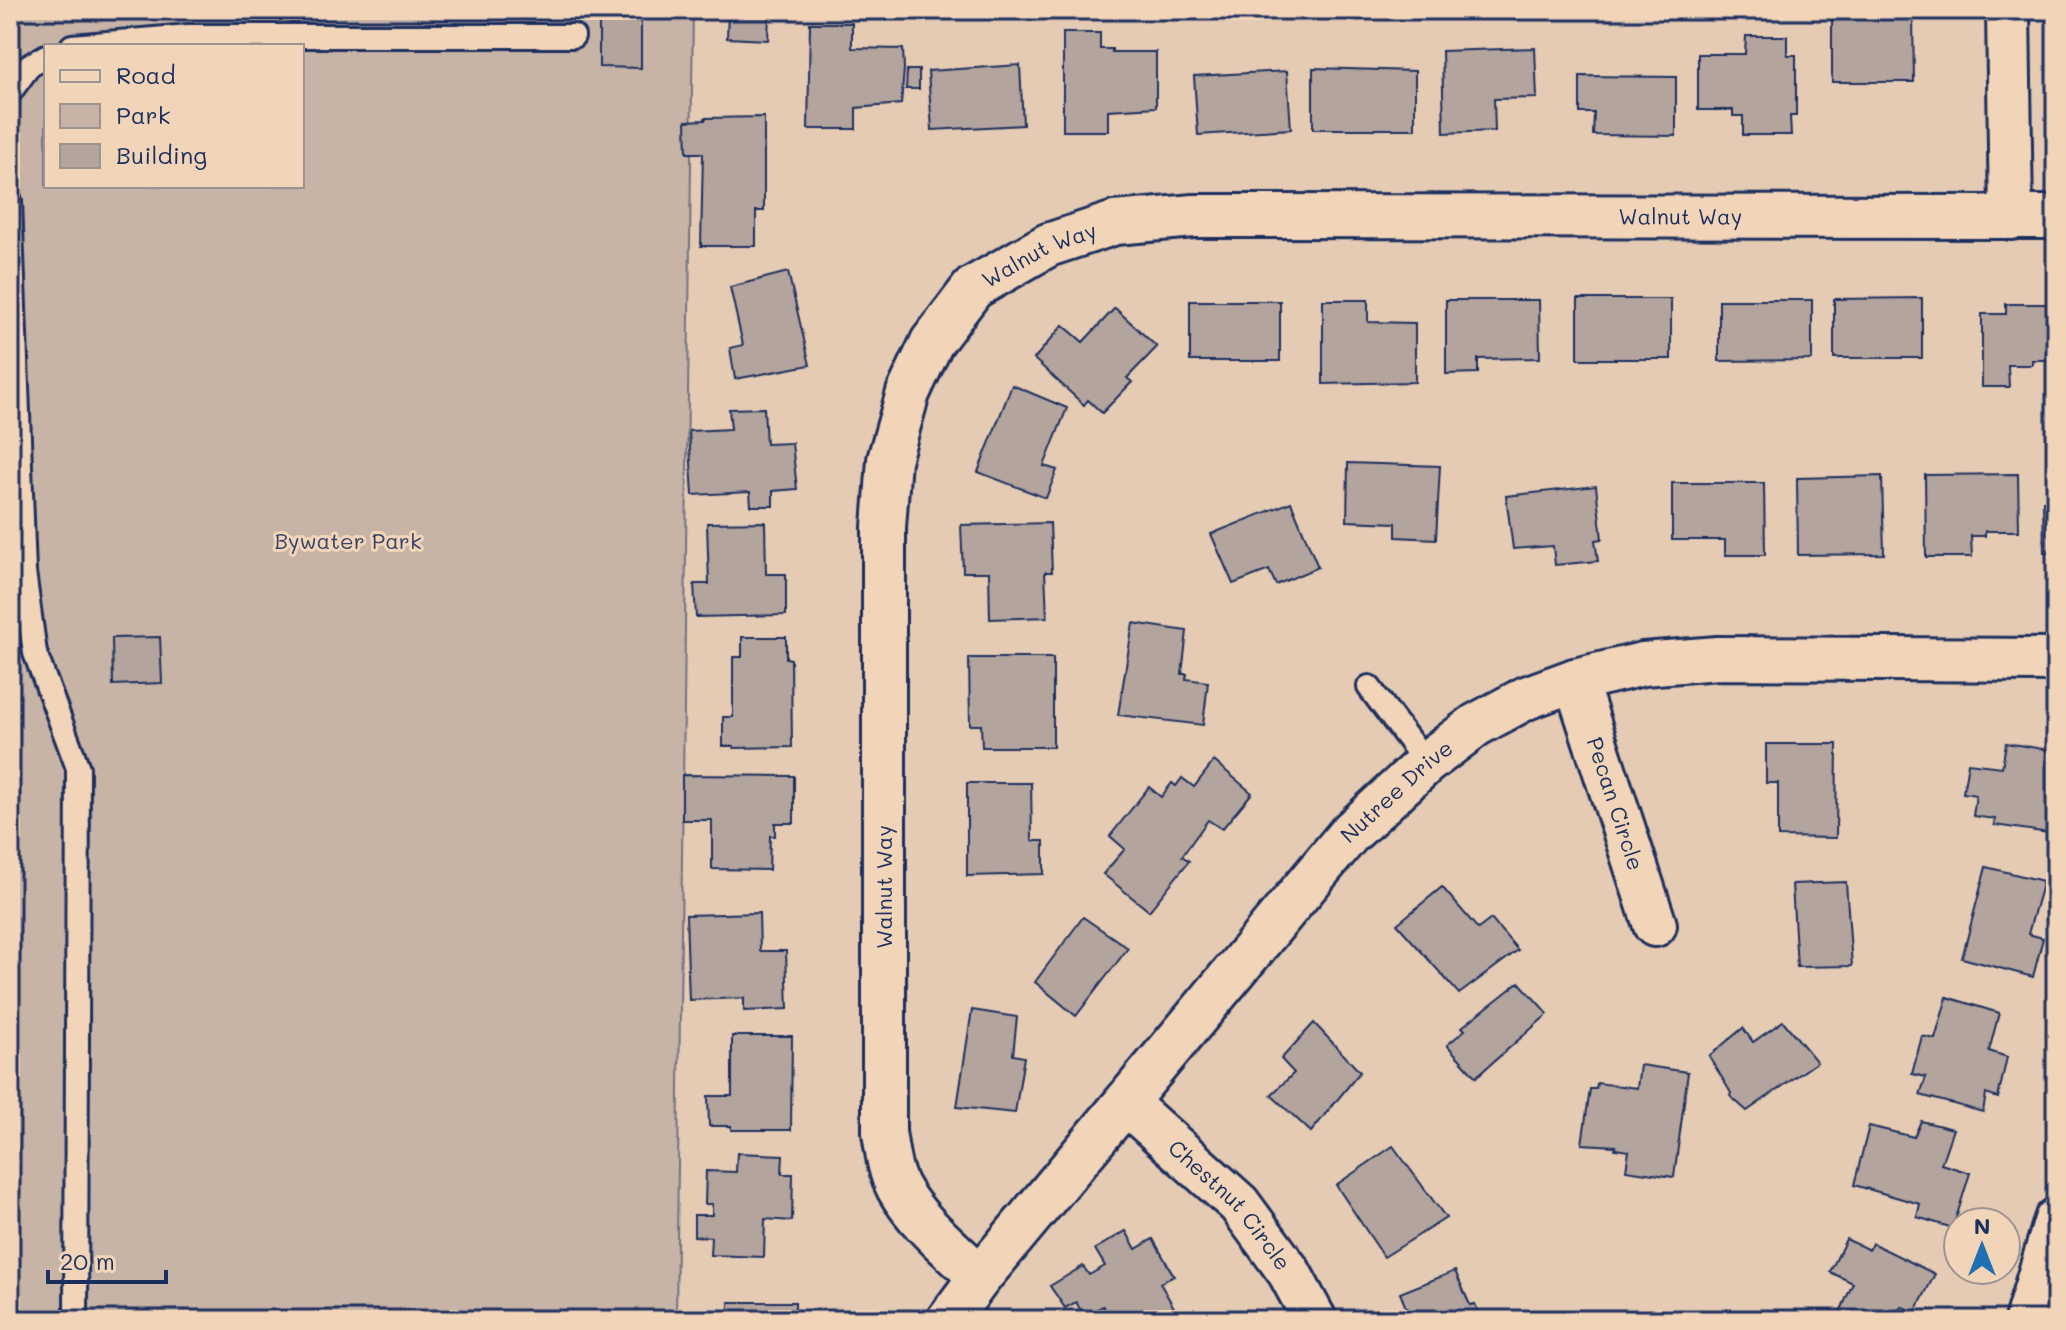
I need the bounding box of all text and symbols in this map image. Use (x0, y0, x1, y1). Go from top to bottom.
legend (44, 44, 304, 188)
text: Road (116, 59, 176, 90)
text: Park (116, 99, 170, 130)
text: Building (116, 139, 207, 170)
street label: Walnut Way (1618, 201, 1742, 231)
street label: Walnut Way (976, 215, 1100, 294)
park label: Bywater Park (274, 526, 422, 555)
street label: Nutree Drive (1334, 733, 1458, 849)
street label: Pecan Circle (1581, 733, 1651, 874)
street label: Walnut Way (869, 825, 898, 949)
street label: Chestnut Circle (1163, 1133, 1298, 1276)
north arrow (1942, 1206, 2022, 1286)
text: N (1974, 1211, 1990, 1240)
scale bar (48, 1234, 166, 1284)
text: 20 m (60, 1245, 115, 1276)

